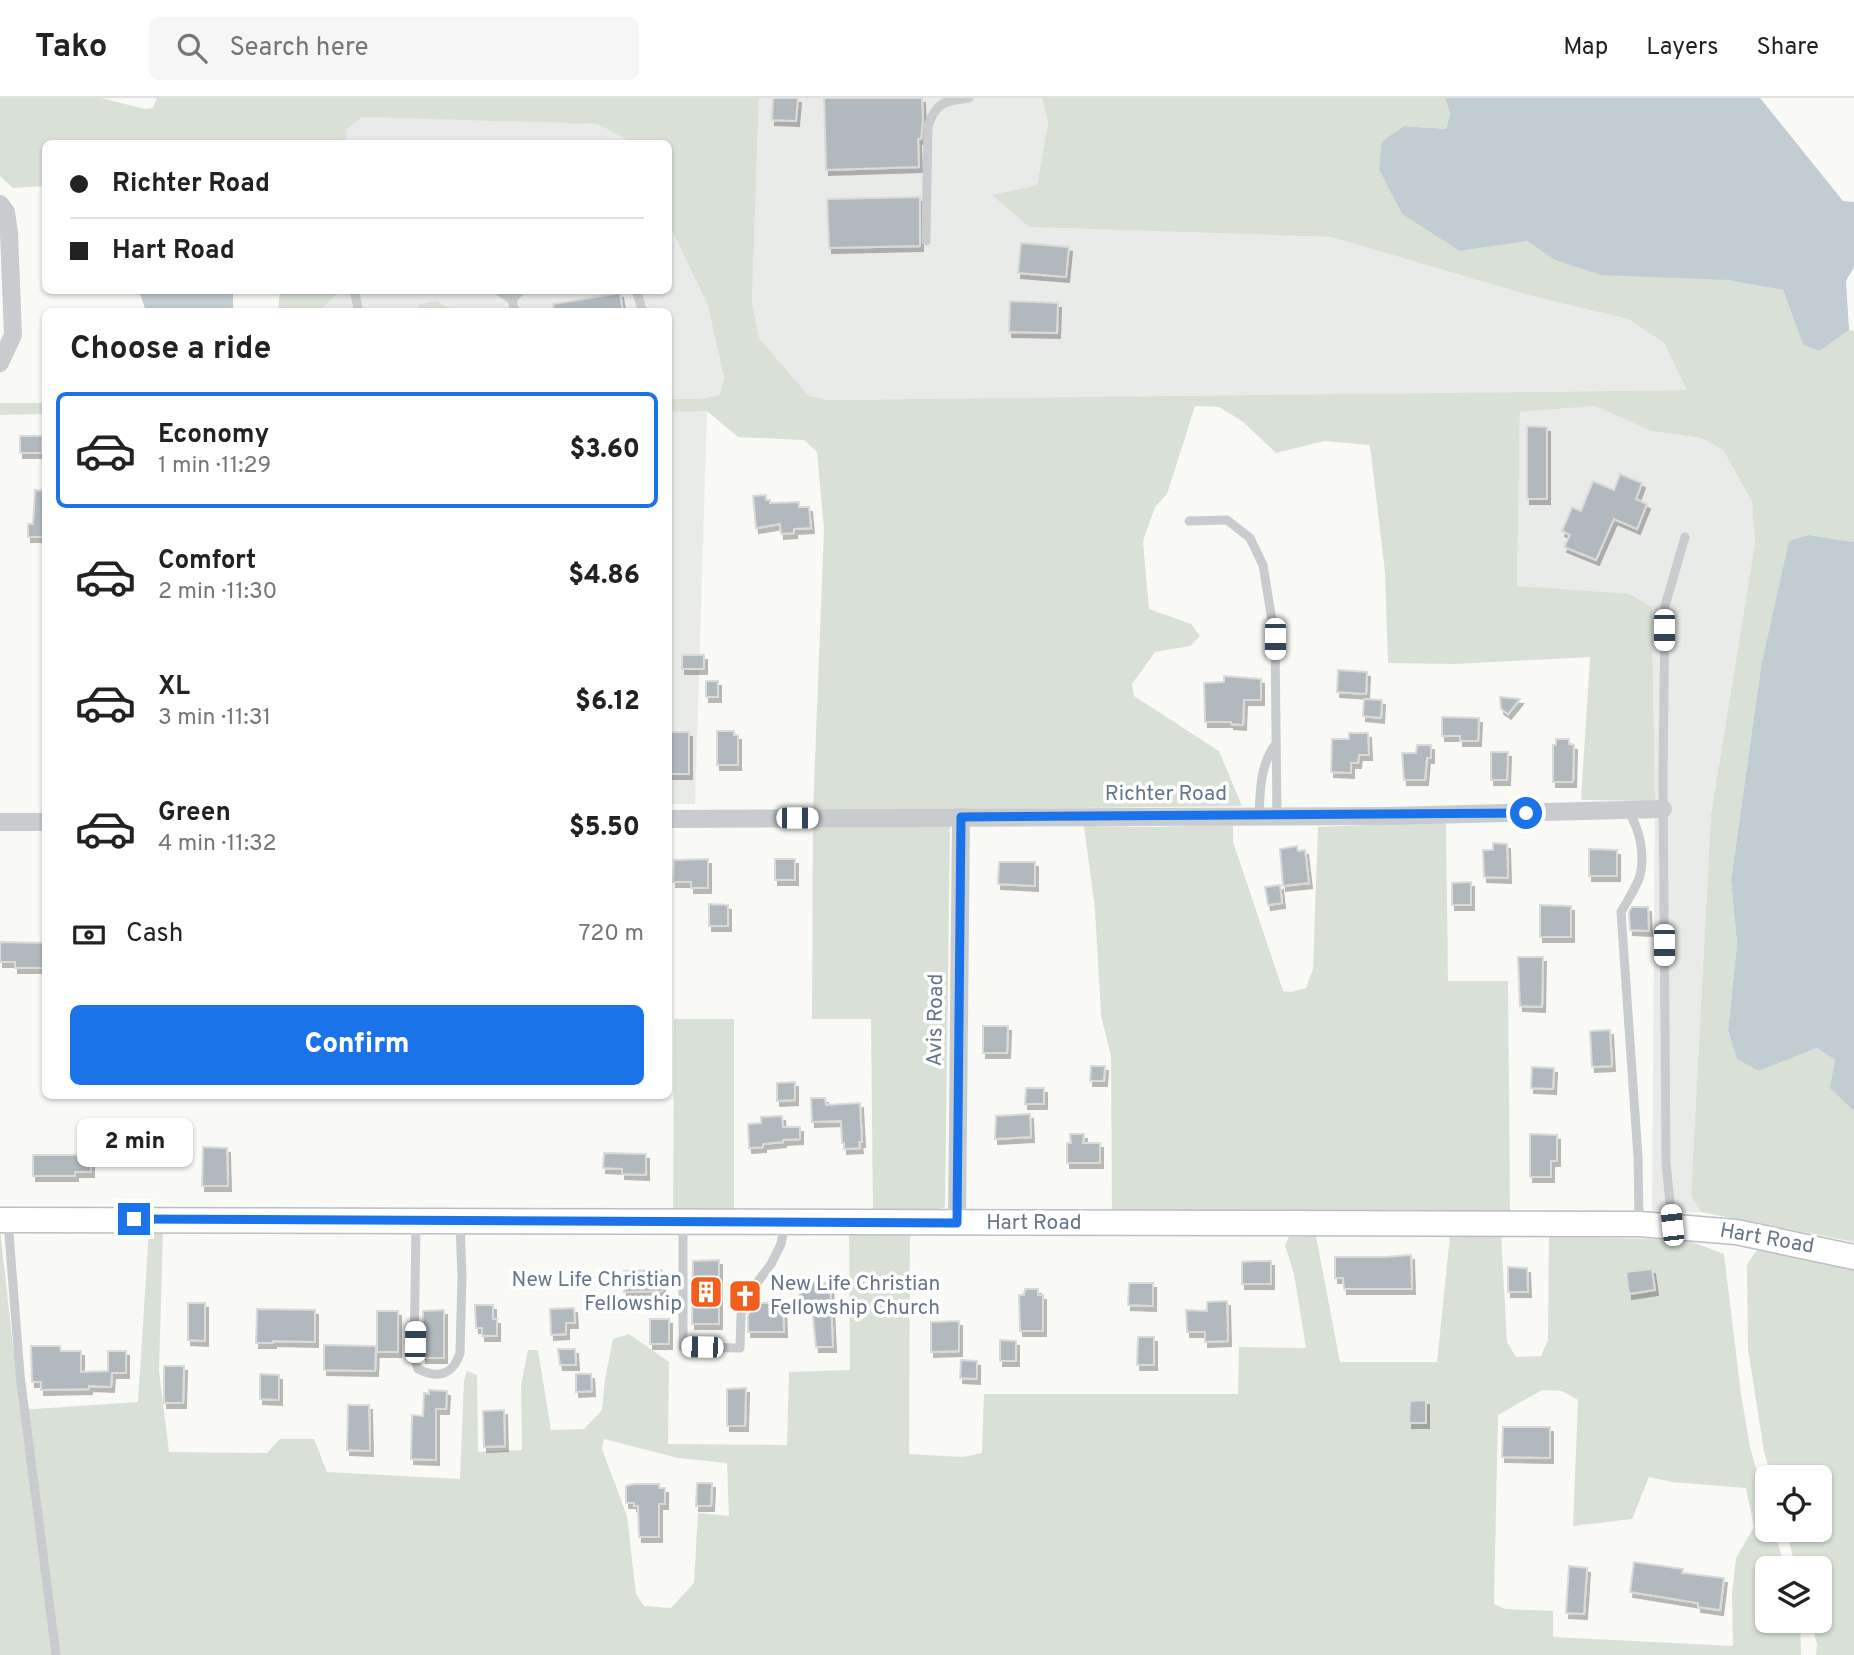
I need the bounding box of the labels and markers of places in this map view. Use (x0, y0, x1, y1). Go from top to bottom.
place label: New Life Christian Fellowship (512, 1267, 682, 1318)
place label: New Life Christian Fellowship Church (770, 1271, 940, 1322)
building icon: New Life Christian Fellowship (687, 1273, 725, 1311)
church icon: New Life Christian Fellowship Church (726, 1277, 764, 1315)

